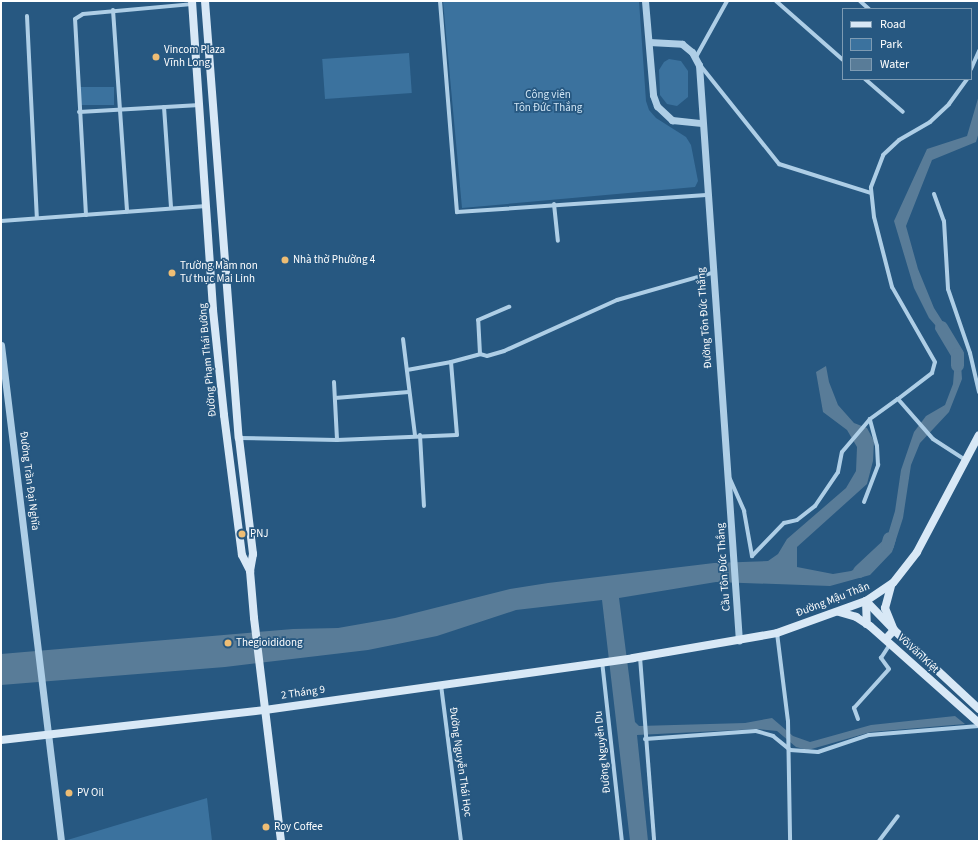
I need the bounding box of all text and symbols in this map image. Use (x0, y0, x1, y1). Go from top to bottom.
legend (842, 8, 972, 80)
text: Road (880, 16, 906, 33)
text: Park (880, 36, 902, 53)
place label: Vincom Plaza Vĩnh Long (164, 44, 225, 70)
marker: Vincom Plaza Vĩnh Long (151, 52, 161, 62)
text: Water (880, 56, 909, 73)
park label: Công viên Tôn Đức Thắng (514, 89, 582, 115)
place label: Nhà thờ Phường 4 (293, 253, 375, 267)
marker: Nhà thờ Phường 4 (280, 255, 290, 265)
place label: Trường Mầm non Tư thục Mai Linh (180, 260, 258, 286)
street label: Đường Tôn Đức Thắng (695, 267, 715, 369)
marker: Trường Mầm non Tư thục Mai Linh (167, 268, 177, 278)
street label: Đường Phạm Thái Bường (196, 303, 220, 417)
street label: Đường Trần Đại Nghĩa (16, 431, 42, 531)
street label: Cầu Tôn Đức Thắng (714, 522, 734, 612)
place label: PNJ (250, 527, 269, 541)
marker: PNJ (237, 529, 247, 539)
street label: Đường Mậu Thân (794, 580, 872, 620)
street label: Võ Văn Kiệt (895, 632, 941, 676)
place label: Thegioididong (236, 636, 303, 650)
marker: Thegioididong (223, 638, 233, 648)
street label: 2 Tháng 9 (280, 683, 326, 703)
street label: Đường Nguyễn Thái Học (446, 706, 474, 818)
street label: Đường Nguyễn Du (592, 710, 614, 794)
place label: PV Oil (77, 786, 104, 800)
marker: PV Oil (64, 788, 74, 798)
place label: Roy Coffee (274, 820, 323, 834)
marker: Roy Coffee (261, 822, 271, 832)

